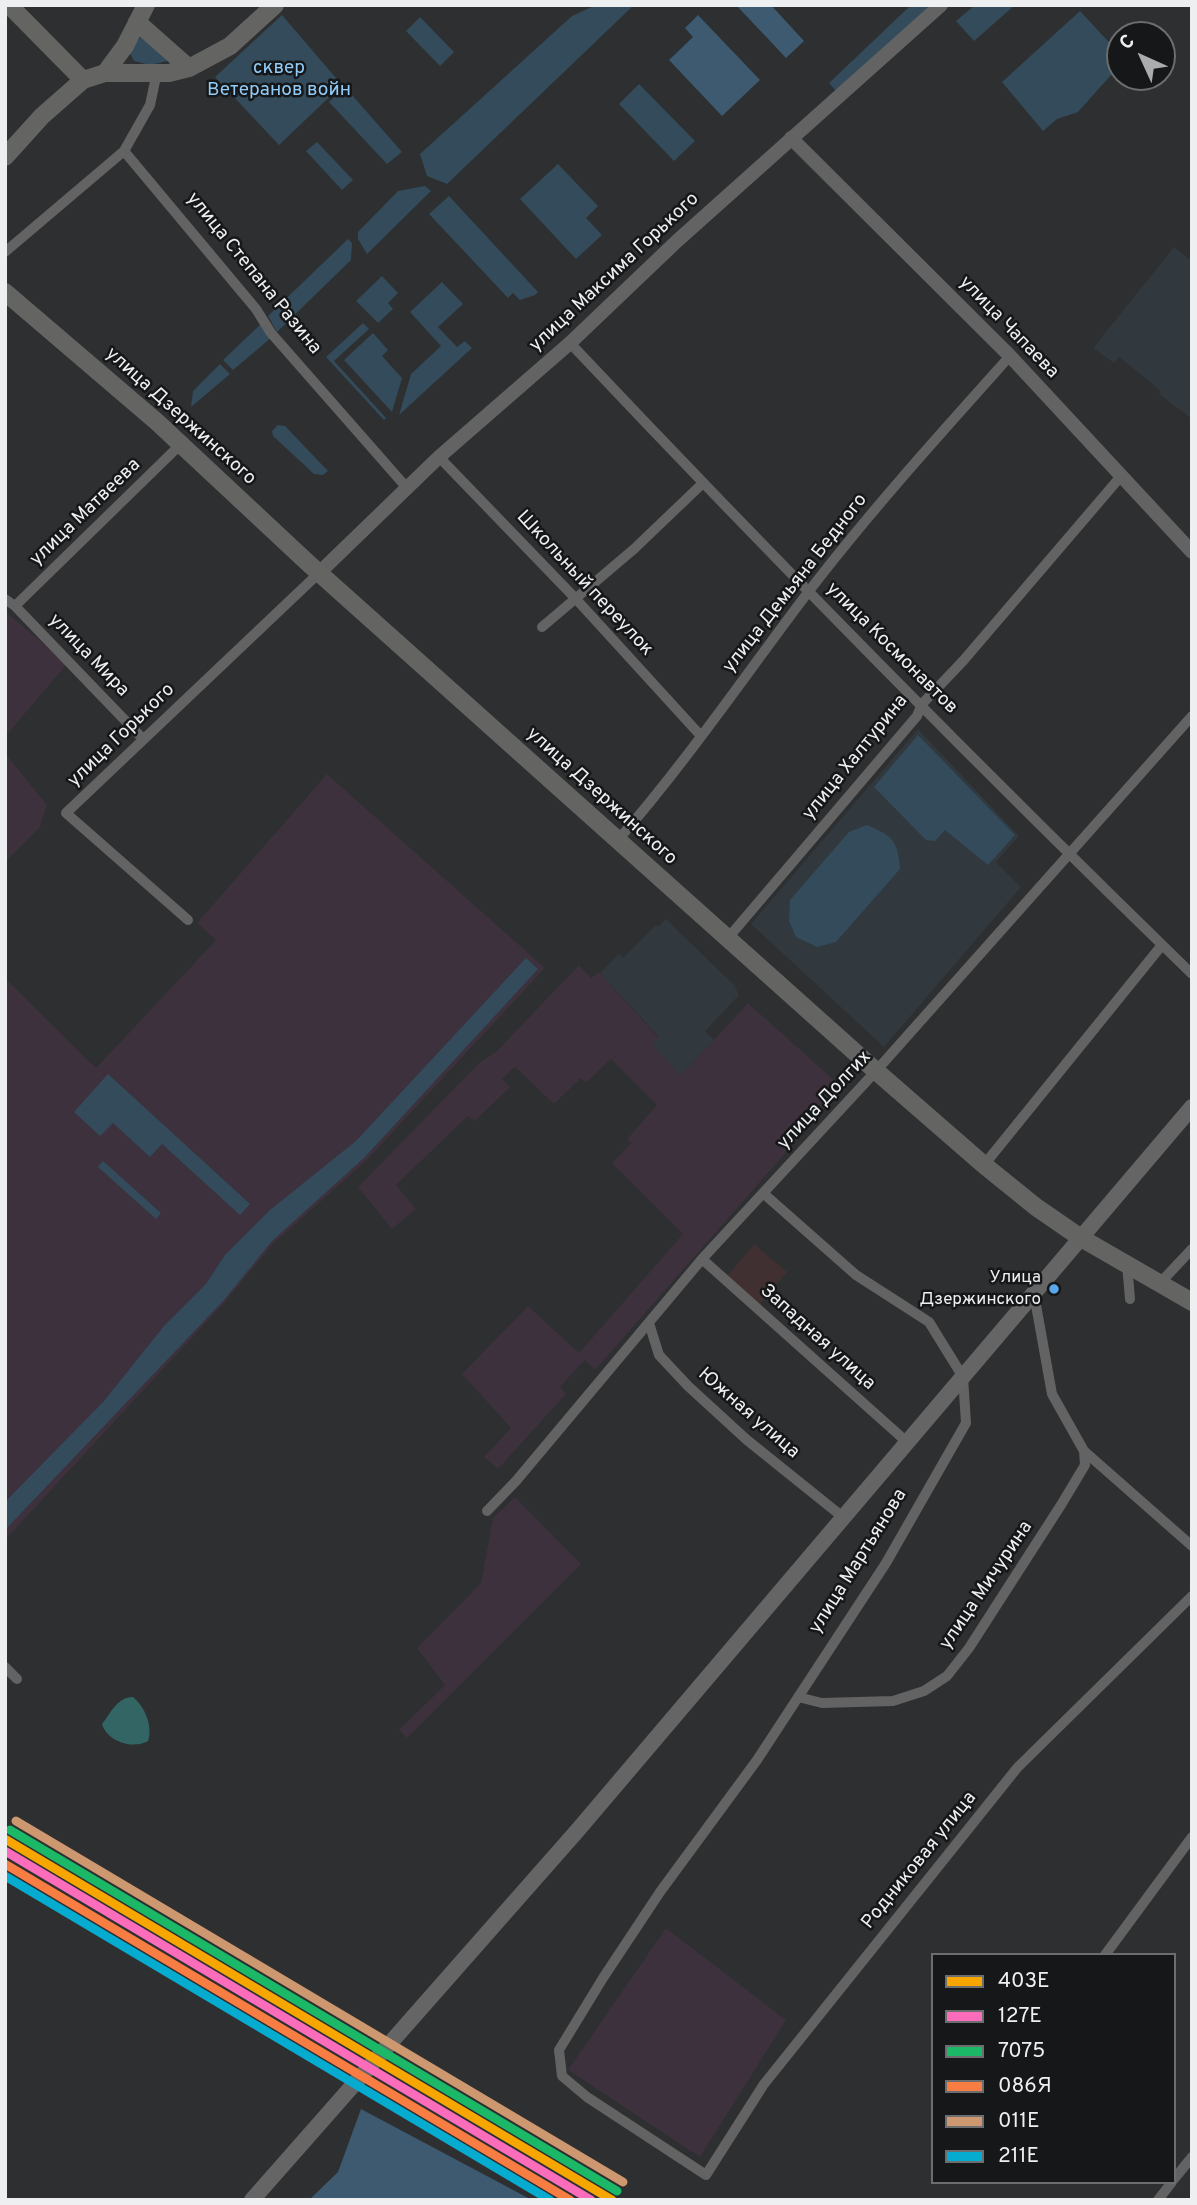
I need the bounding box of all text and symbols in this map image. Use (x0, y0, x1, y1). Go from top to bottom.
north arrow (1106, 21, 1176, 91)
text: С (1115, 30, 1140, 55)
park label: сквер Ветеранов войн (207, 58, 351, 102)
street label: улица Степана Разина (181, 188, 325, 360)
street label: улица Максима Горького (525, 188, 705, 358)
street label: улица Чапаева (953, 272, 1063, 384)
street label: улица Дзержинского (100, 343, 260, 491)
street label: улица Матвеева (26, 455, 146, 571)
street label: улица Демьяна Бедного (719, 490, 873, 678)
street label: Школьный переулок (511, 507, 657, 661)
street label: улица Космонавтов (820, 578, 962, 720)
street label: улица Мира (43, 610, 133, 702)
street label: улица Горького (64, 679, 180, 793)
street label: улица Халтурина (798, 691, 914, 825)
street label: улица Дзержинского (521, 723, 681, 871)
street label: улица Долгих (773, 1047, 877, 1155)
place label: Улица Дзержинского (919, 1269, 1041, 1309)
street label: Западная улица (755, 1280, 879, 1396)
marker: Улица Дзержинского (1047, 1282, 1061, 1296)
street label: Южная улица (693, 1364, 803, 1464)
street label: улица Мартьянова (805, 1485, 913, 1639)
street label: улица Мичурина (936, 1517, 1038, 1655)
street label: Родниковая улица (858, 1788, 982, 1934)
legend (931, 1953, 1176, 2184)
text: 403Е (998, 1968, 1050, 1995)
text: 127Е (998, 2003, 1042, 2030)
text: 7075 (998, 2038, 1045, 2065)
text: 086Я (998, 2073, 1052, 2100)
text: 011Е (998, 2108, 1040, 2135)
text: 211Е (998, 2143, 1039, 2170)

